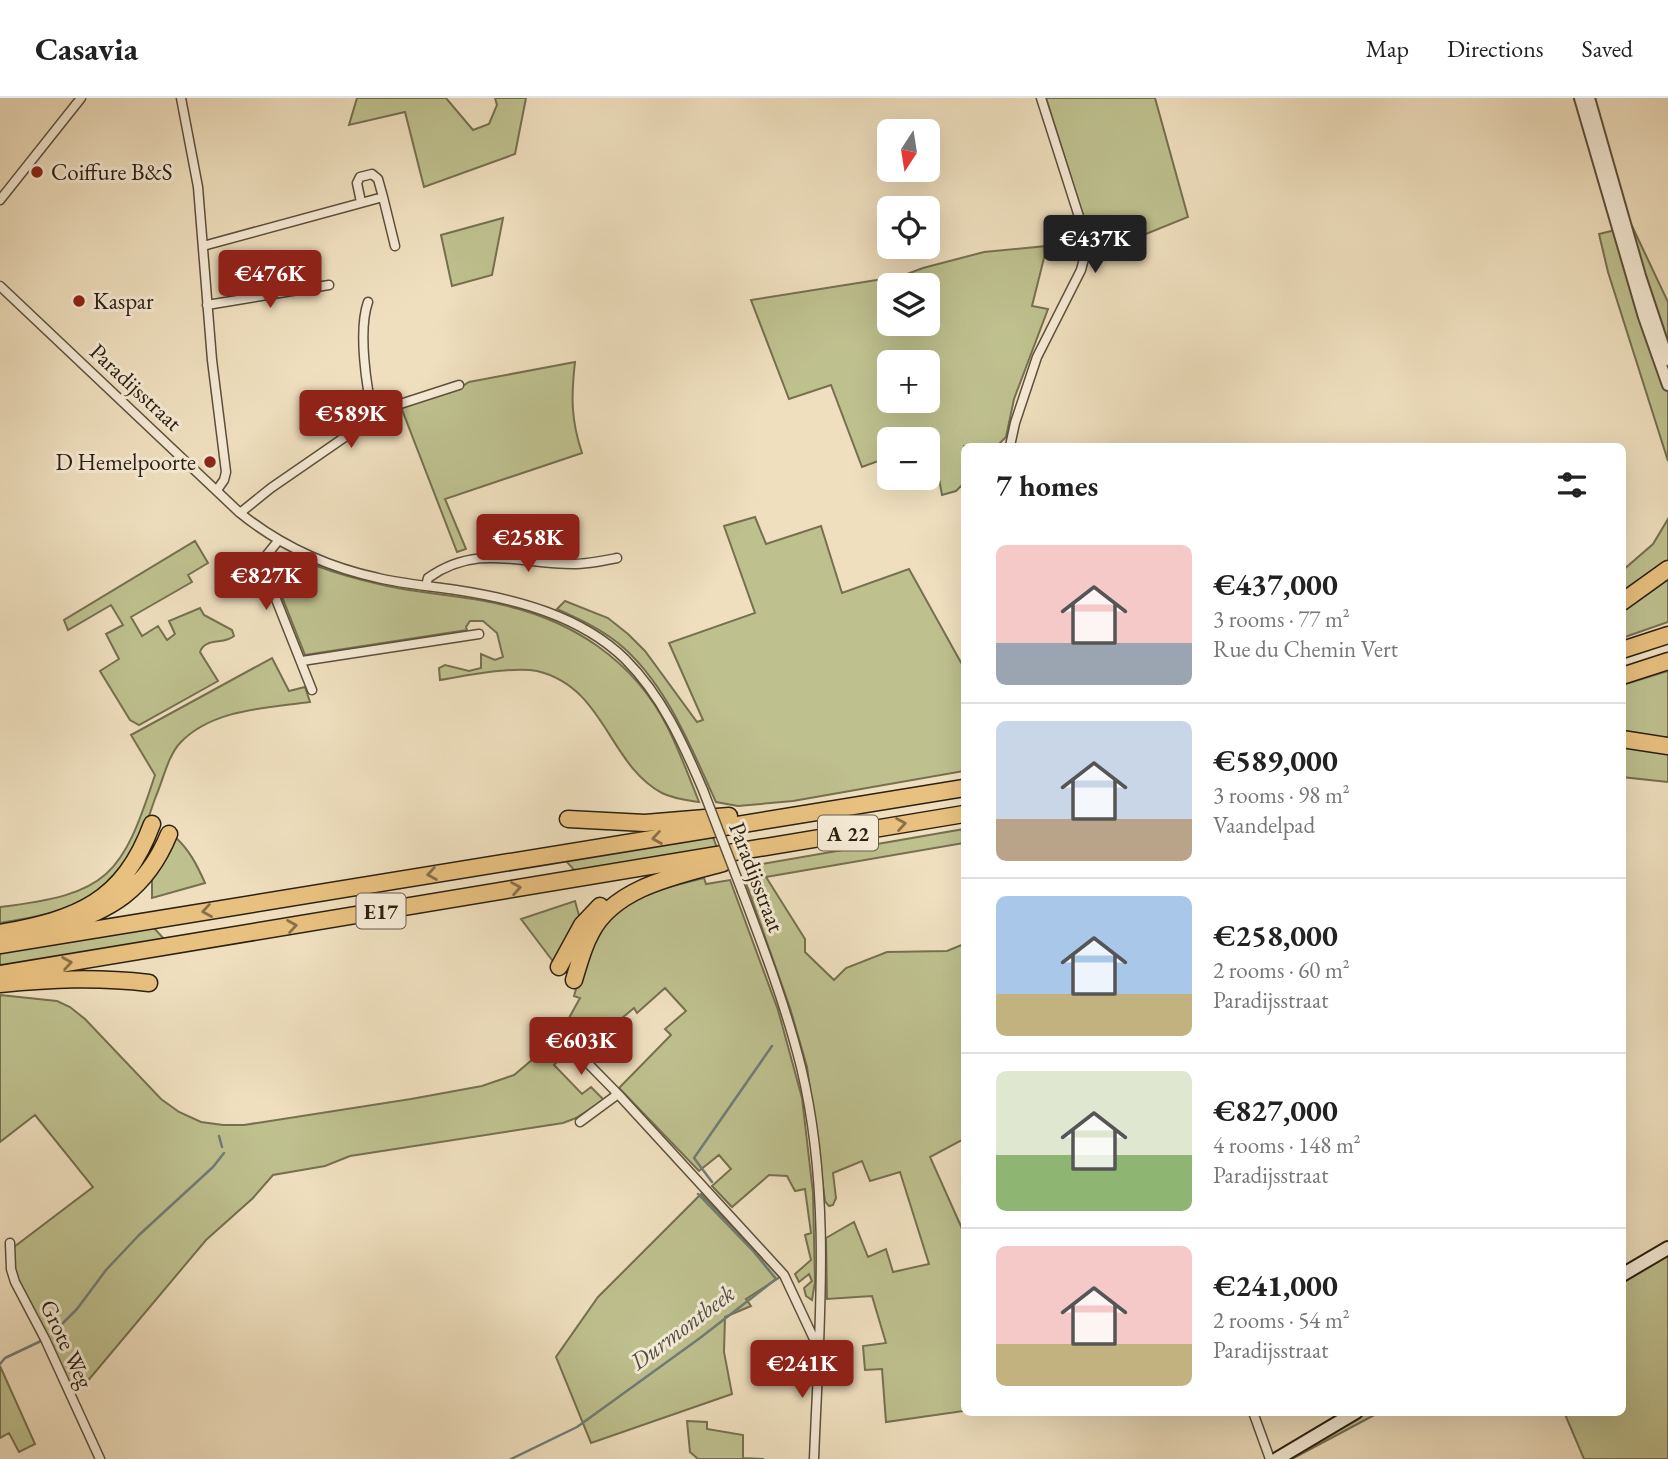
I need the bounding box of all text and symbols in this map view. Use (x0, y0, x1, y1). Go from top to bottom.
text: Casavia (35, 27, 138, 70)
text: Map (1366, 33, 1409, 64)
text: Directions (1447, 33, 1544, 64)
text: Saved (1582, 33, 1633, 64)
north arrow (877, 119, 940, 182)
map controls (877, 119, 940, 490)
place label: Coiffure B&S (51, 157, 173, 187)
marker: Coiffure B&S (29, 164, 45, 180)
button: locate (877, 196, 940, 259)
pin: €437K (1046, 216, 1144, 275)
text: €437K (1059, 223, 1131, 253)
pin: €476K (221, 250, 319, 310)
text: €476K (234, 258, 306, 288)
button: layers (877, 273, 940, 336)
place label: Kaspar (93, 286, 154, 316)
marker: Kaspar (71, 293, 87, 309)
street label: Paradijsstraat (84, 337, 189, 438)
button: + (877, 350, 940, 413)
pin: €589K (302, 390, 400, 450)
text: €589K (315, 398, 387, 428)
button: − (877, 427, 940, 490)
place label: D Hemelpoorte (55, 447, 196, 477)
marker: D Hemelpoorte (202, 454, 218, 470)
text: 7 homes (996, 466, 1098, 505)
icon: filters (1553, 466, 1591, 504)
pin: €258K (479, 514, 577, 574)
text: €258K (492, 522, 564, 552)
pin: €827K (217, 552, 315, 612)
text: €827K (230, 560, 302, 590)
text: €437,000 (1213, 565, 1338, 604)
icon: home (1052, 573, 1136, 657)
text: 3 rooms · 77 m² (1213, 604, 1350, 634)
text: Rue du Chemin Vert (1213, 634, 1398, 664)
text: €589,000 (1213, 741, 1338, 780)
icon: home (1052, 749, 1136, 833)
text: 3 rooms · 98 m² (1213, 780, 1350, 810)
text: Vaandelpad (1213, 810, 1315, 840)
road number: A 22 (818, 816, 878, 850)
one-way arrow (895, 817, 907, 832)
street label: Paradijsstraat (722, 818, 792, 937)
one-way arrow (651, 831, 663, 846)
one-way arrow (426, 866, 438, 881)
one-way arrow (510, 881, 522, 896)
road number: E17 (356, 894, 406, 928)
one-way arrow (202, 903, 213, 918)
text: €258,000 (1213, 916, 1338, 955)
one-way arrow (286, 919, 298, 934)
icon: home (1052, 924, 1136, 1008)
text: 2 rooms · 60 m² (1213, 955, 1350, 985)
one-way arrow (61, 956, 73, 971)
text: Paradijsstraat (1213, 985, 1328, 1015)
pin: €603K (532, 1018, 630, 1077)
text: €603K (545, 1025, 617, 1055)
text: €827,000 (1213, 1091, 1338, 1130)
icon: home (1052, 1099, 1136, 1183)
text: 4 rooms · 148 m² (1213, 1130, 1361, 1160)
text: Paradijsstraat (1213, 1160, 1328, 1190)
text: €241,000 (1213, 1266, 1338, 1305)
icon: home (1052, 1274, 1136, 1358)
water label: Durmontbeek (622, 1277, 741, 1377)
street label: Grote Weg (33, 1295, 101, 1394)
text: 2 rooms · 54 m² (1213, 1305, 1350, 1335)
text: Paradijsstraat (1213, 1335, 1328, 1365)
pin: €241K (753, 1340, 851, 1400)
text: €241K (766, 1348, 838, 1378)

